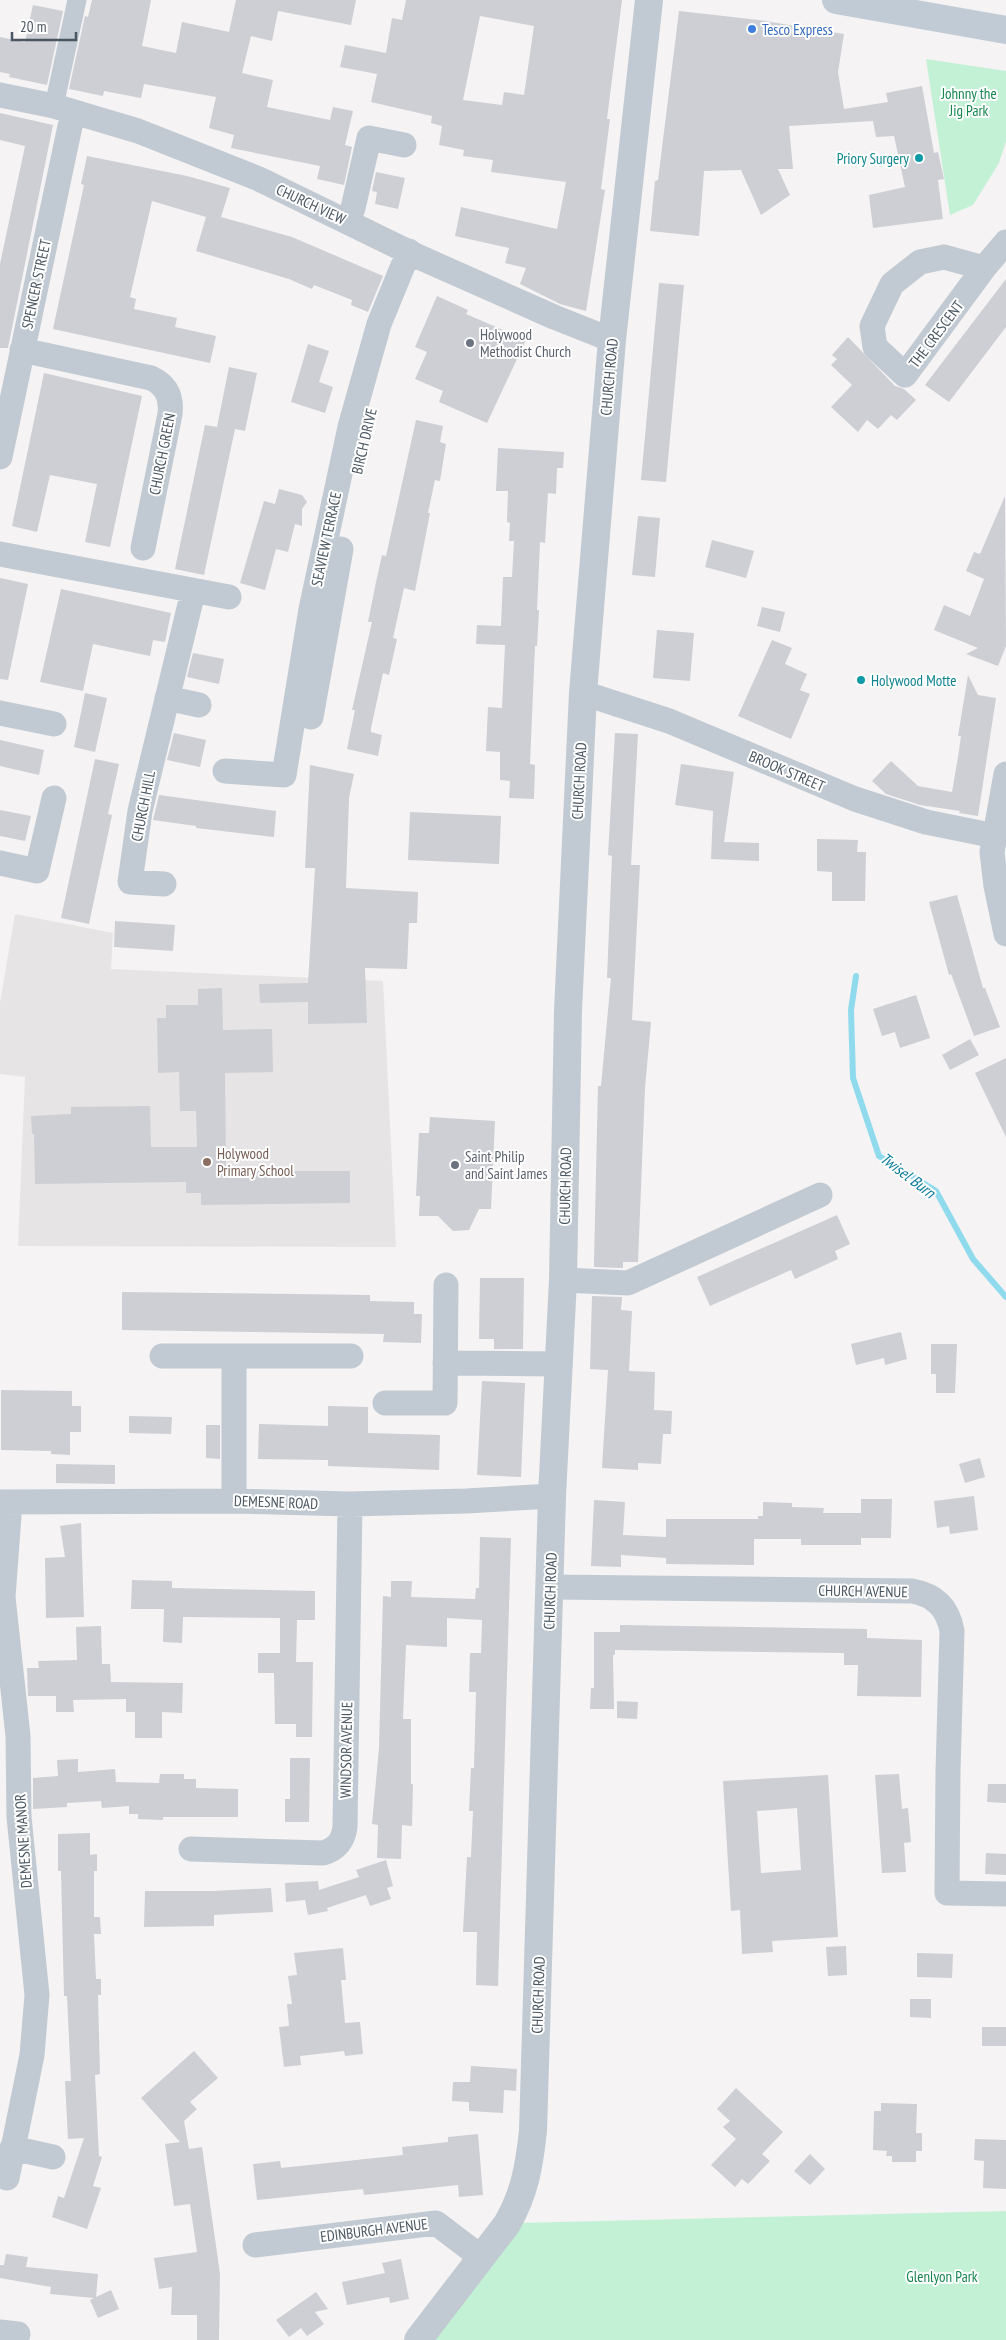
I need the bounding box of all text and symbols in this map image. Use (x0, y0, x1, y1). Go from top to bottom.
scale bar (12, 10, 76, 42)
text: 20 m (20, 17, 46, 36)
place label: Tesco Express (762, 20, 833, 39)
marker: Tesco Express (746, 23, 758, 35)
park label: Johnny the Jig Park (940, 84, 997, 120)
place label: Priory Surgery (837, 149, 909, 168)
marker: Priory Surgery (913, 152, 925, 164)
street label: CHURCH VIEW (273, 180, 349, 228)
street label: SPENCER STREET (17, 237, 55, 331)
street label: THE CRESCENT (905, 296, 968, 371)
place label: Holywood Methodist Church (480, 325, 571, 361)
marker: Holywood Methodist Church (464, 337, 476, 349)
street label: CHURCH ROAD (596, 338, 622, 416)
street label: BIRCH DRIVE (347, 406, 381, 476)
street label: CHURCH GREEN (145, 411, 179, 497)
street label: SEAVIEW TERRACE (307, 490, 345, 588)
place label: Holywood Motte (871, 671, 957, 690)
marker: Holywood Motte (855, 674, 867, 686)
street label: CHURCH ROAD (567, 742, 591, 820)
street label: BROOK STREET (746, 747, 828, 796)
street label: CHURCH HILL (127, 768, 159, 843)
place label: Holywood Primary School (217, 1144, 294, 1180)
place label: Saint Philip and Saint James (465, 1147, 547, 1183)
street label: CHURCH ROAD (555, 1147, 575, 1225)
water label: Twisel Burn (877, 1148, 940, 1203)
marker: Holywood Primary School (201, 1156, 213, 1168)
marker: Saint Philip and Saint James (449, 1159, 461, 1171)
street label: DEMESNE ROAD (234, 1491, 318, 1513)
street label: CHURCH ROAD (539, 1552, 561, 1630)
street label: CHURCH AVENUE (818, 1581, 908, 1601)
street label: WINDSOR AVENUE (336, 1702, 356, 1798)
street label: DEMESNE MANOR (10, 1793, 36, 1889)
street label: CHURCH ROAD (527, 1956, 549, 2034)
street label: EDINBURGH AVENUE (319, 2214, 429, 2246)
park label: Glenlyon Park (906, 2267, 978, 2286)

